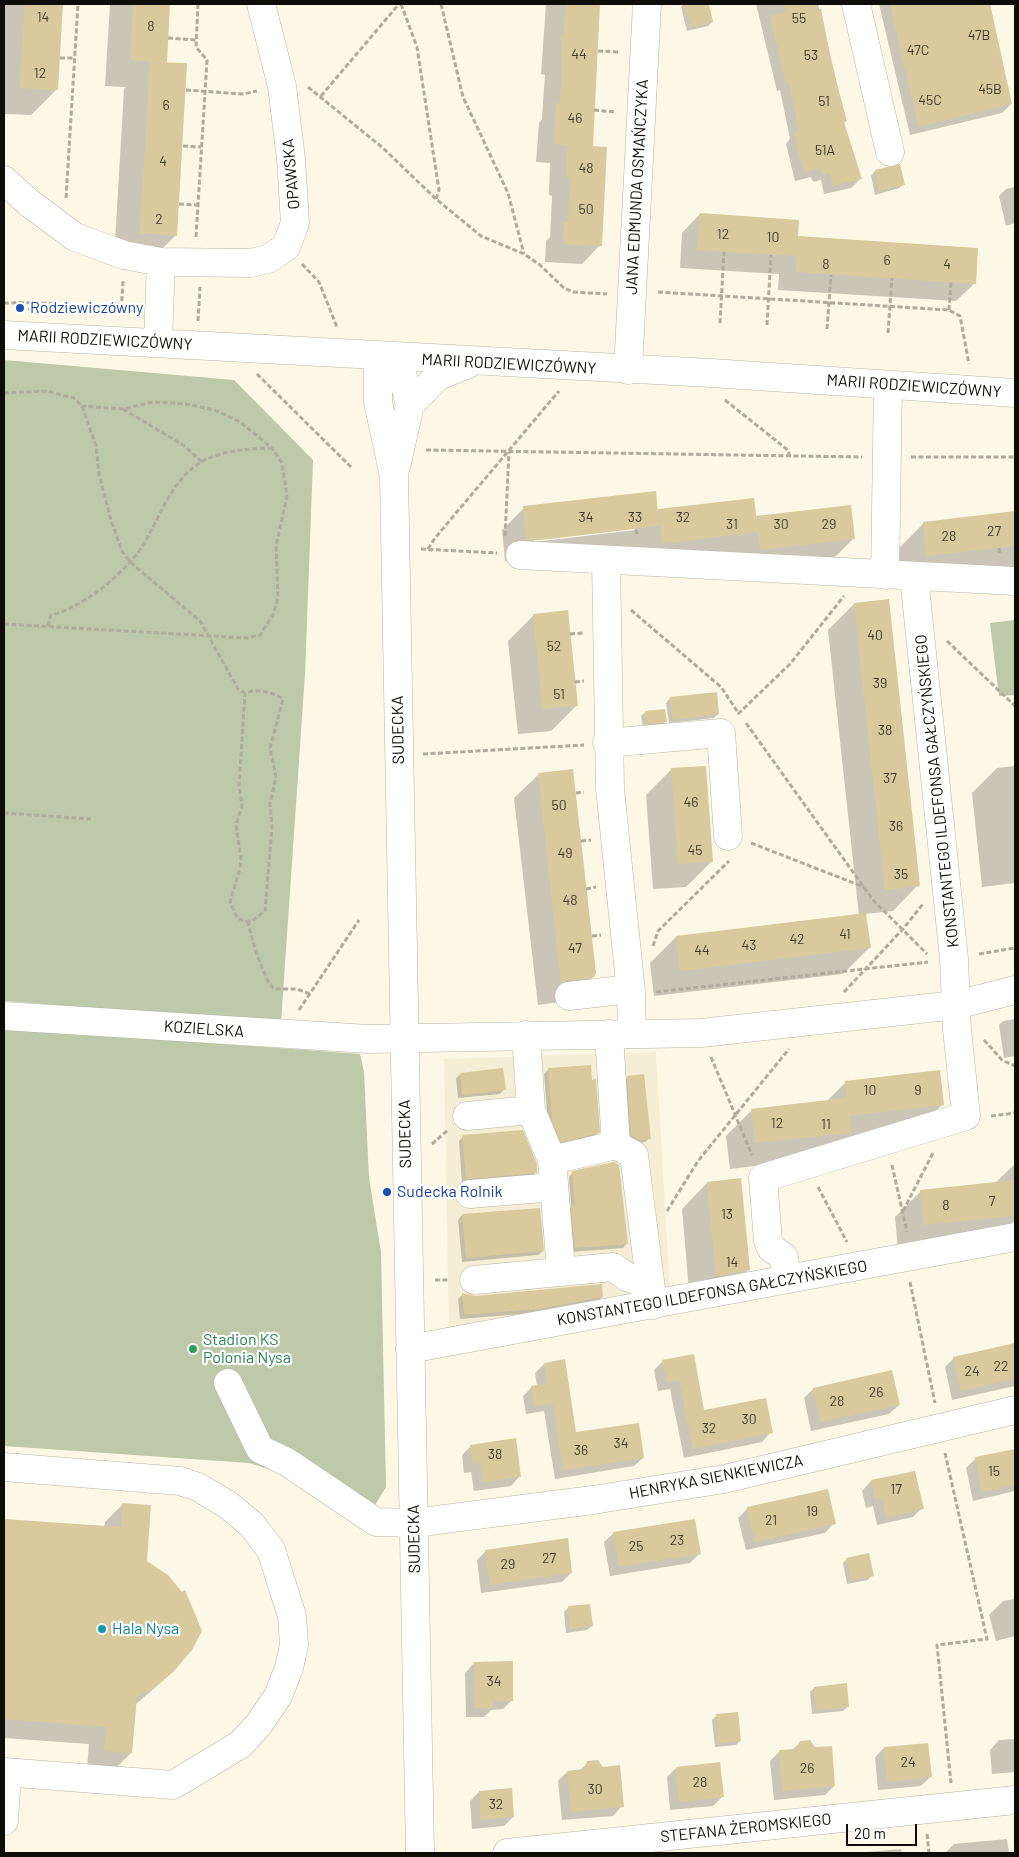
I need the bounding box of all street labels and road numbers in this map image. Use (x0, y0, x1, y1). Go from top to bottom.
street label: JANA EDMUNDA OSMAŃCZYKA (622, 79, 652, 295)
street label: OPAWSKA (278, 138, 304, 210)
street label: MARII RODZIEWICZÓWNY (17, 326, 193, 354)
street label: MARII RODZIEWICZÓWNY (421, 350, 597, 378)
street label: MARII RODZIEWICZÓWNY (826, 370, 1002, 402)
street label: KONSTANTEGO ILDEFONSA GAŁCZYŃSKIEGO (911, 633, 963, 949)
street label: SUDECKA (388, 695, 408, 765)
street label: KOZIELSKA (163, 1017, 245, 1041)
street label: SUDECKA (395, 1099, 415, 1169)
street label: KONSTANTEGO ILDEFONSA GAŁCZYŃSKIEGO (555, 1256, 869, 1330)
street label: HENRYKA SIENKIEWICZA (627, 1451, 805, 1503)
street label: SUDECKA (404, 1504, 424, 1574)
street label: STEFANA ŻEROMSKIEGO (660, 1809, 832, 1847)

